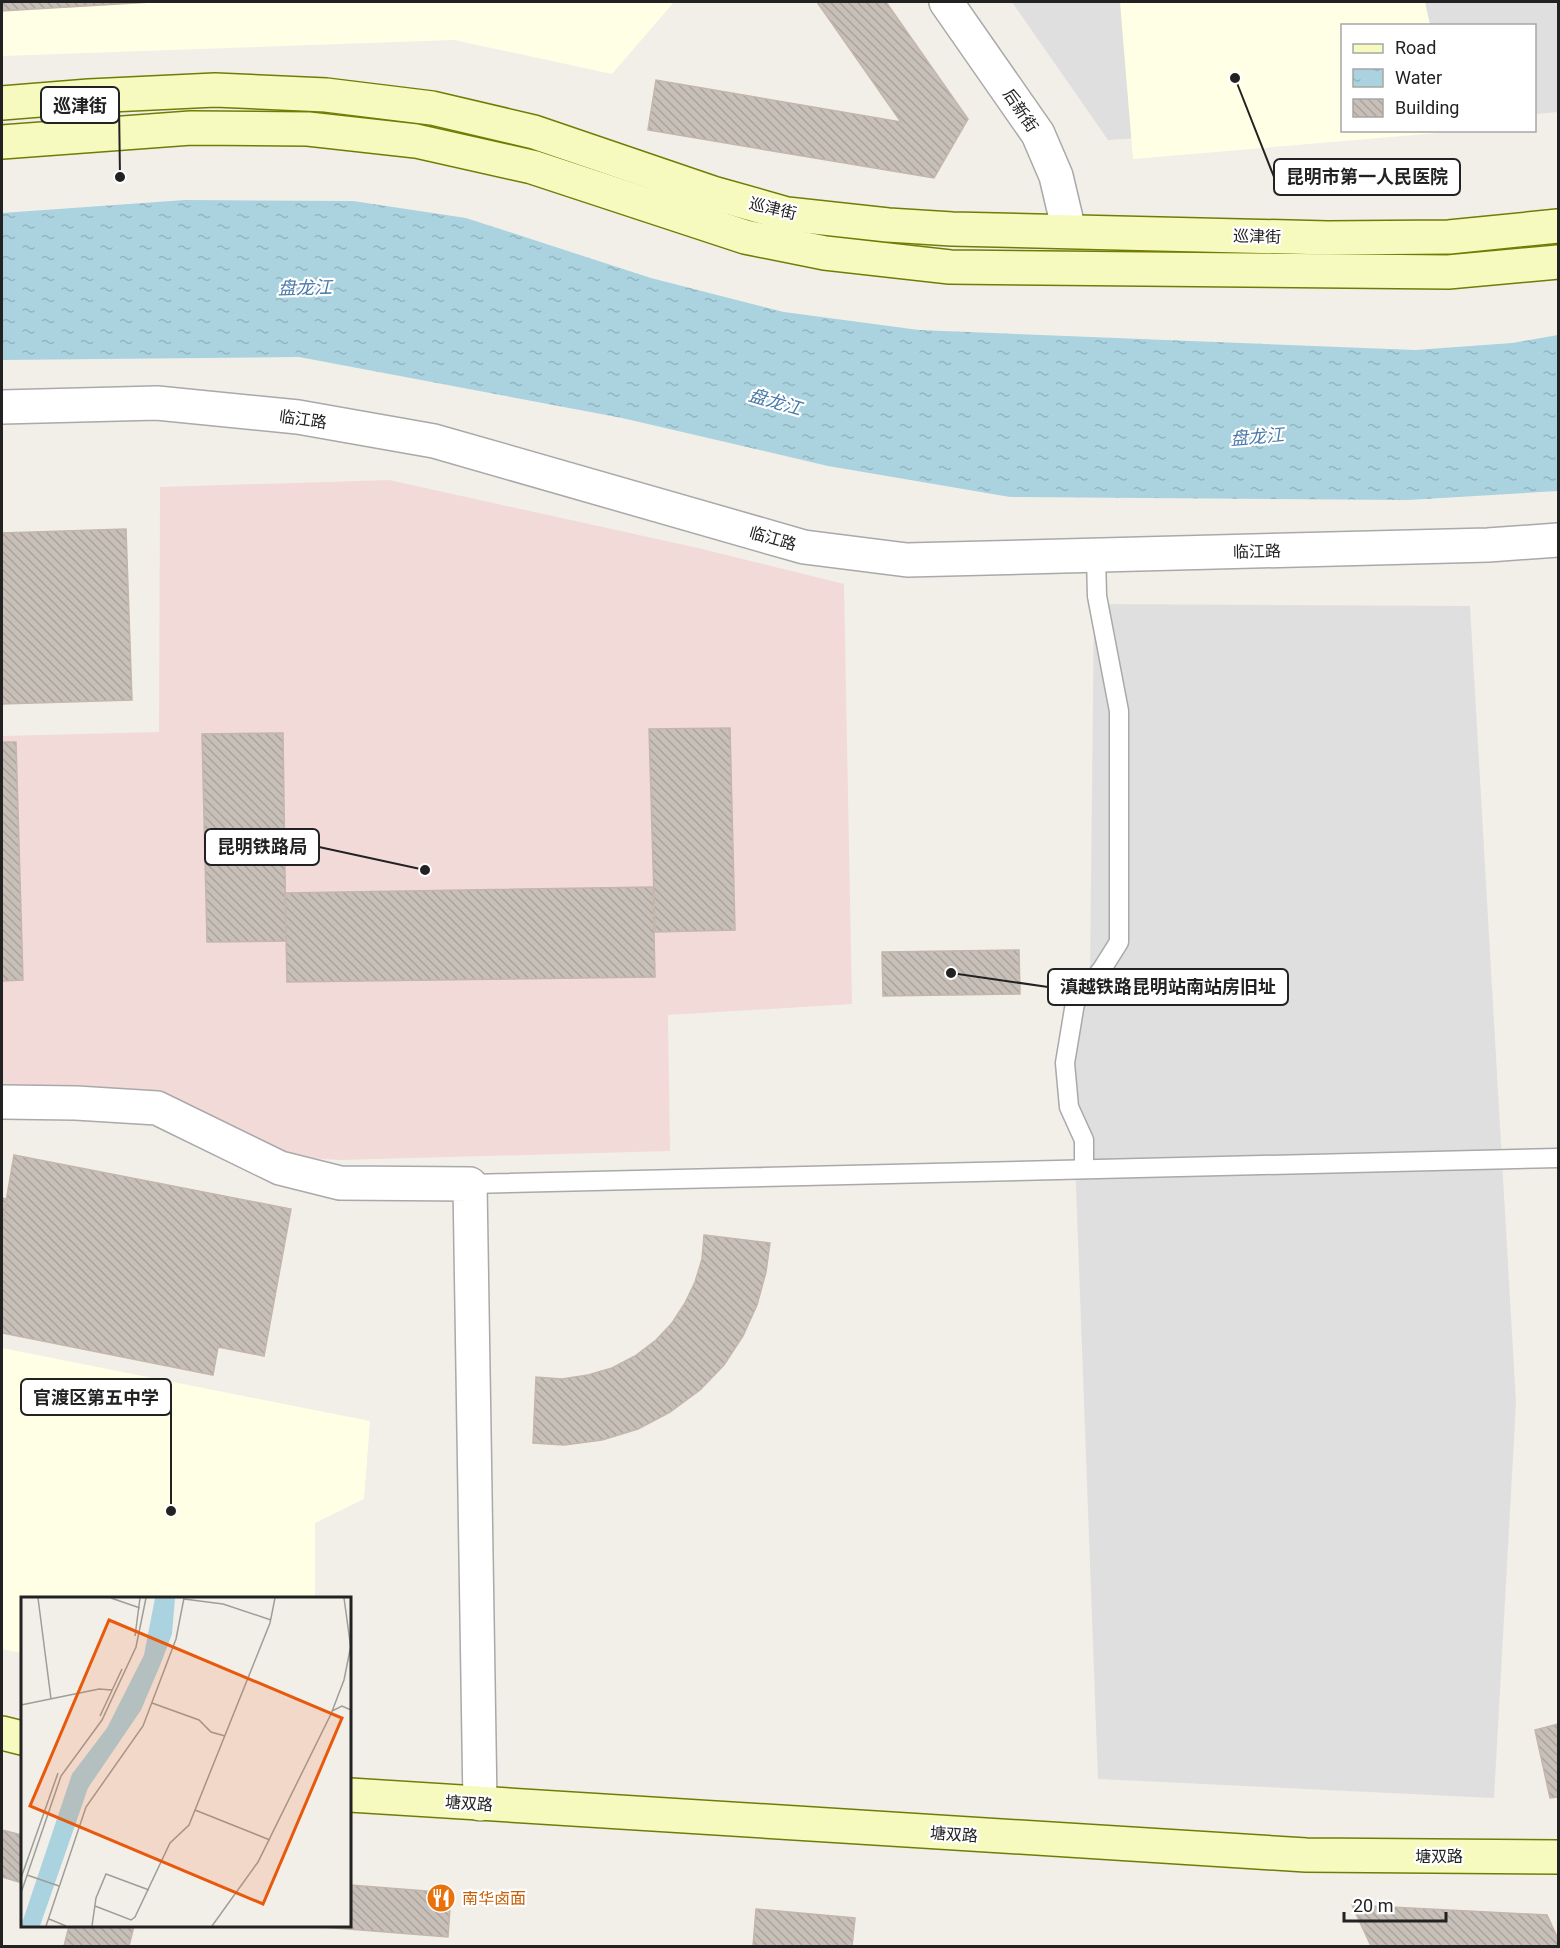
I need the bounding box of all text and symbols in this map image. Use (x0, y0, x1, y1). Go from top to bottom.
legend (1341, 24, 1536, 132)
text: Road (1395, 37, 1436, 58)
text: Water (1395, 67, 1442, 88)
street label: 后新街 (999, 85, 1042, 135)
callout: 巡津街 (41, 87, 119, 123)
text: 巡津街 (53, 95, 107, 116)
text: Building (1395, 97, 1459, 118)
callout: 昆明市第一人民医院 (1274, 159, 1460, 195)
text: 昆明市第一人民医院 (1286, 166, 1448, 187)
street label: 巡津街 (747, 194, 798, 223)
street label: 巡津街 (1233, 227, 1281, 246)
water label: 盘龙江 (278, 276, 334, 298)
water label: 盘龙江 (746, 384, 806, 420)
street label: 临江路 (278, 407, 328, 432)
water label: 盘龙江 (1229, 424, 1287, 449)
street label: 临江路 (747, 523, 799, 554)
street label: 临江路 (1233, 542, 1281, 561)
callout: 昆明铁路局 (205, 829, 319, 865)
text: 昆明铁路局 (217, 836, 307, 857)
callout: 滇越铁路昆明站南站房旧址 (1048, 969, 1288, 1005)
text: 滇越铁路昆明站南站房旧址 (1060, 976, 1276, 997)
callout: 官渡区第五中学 (21, 1379, 171, 1415)
text: 官渡区第五中学 (33, 1387, 159, 1408)
inset map (21, 1597, 351, 1927)
street label: 塘双路 (444, 1792, 494, 1815)
street label: 塘双路 (929, 1823, 979, 1846)
street label: 塘双路 (1415, 1847, 1463, 1866)
restaurant icon: 南华卤面 (425, 1882, 457, 1914)
scale bar (1344, 1885, 1446, 1923)
place label: 南华卤面 (462, 1889, 526, 1908)
text: 20 m (1353, 1895, 1393, 1916)

